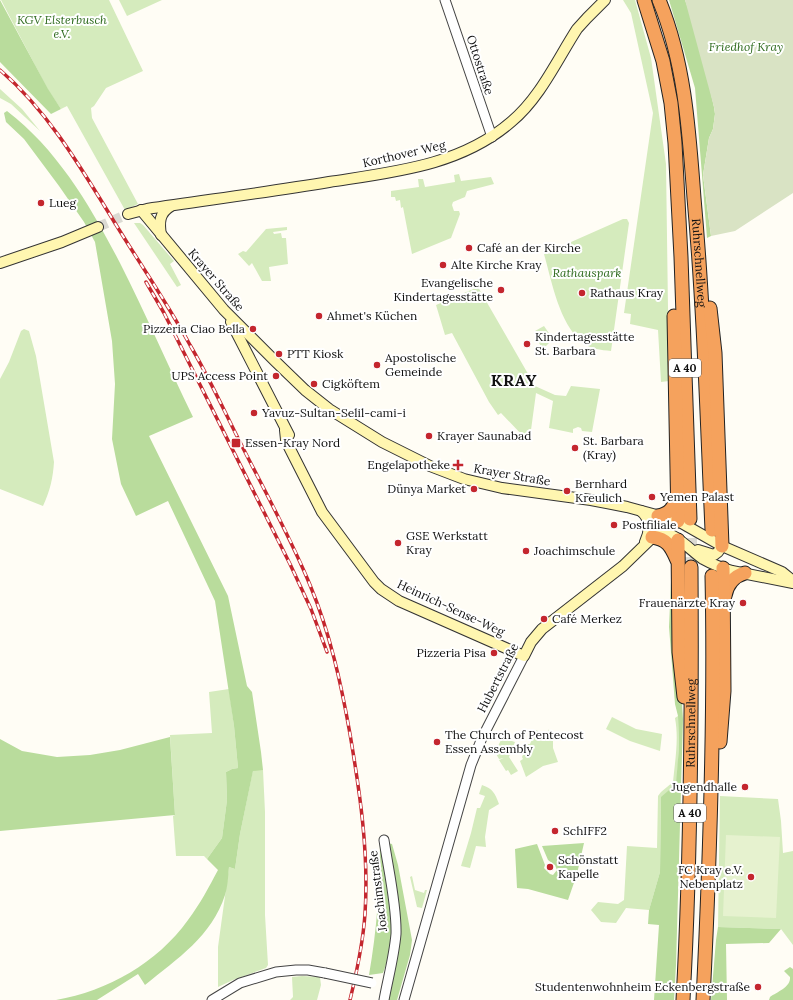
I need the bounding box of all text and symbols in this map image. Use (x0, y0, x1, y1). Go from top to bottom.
park label: KGV Elsterbusch e.V. (17, 12, 107, 41)
street label: Ottostraße (464, 33, 497, 97)
park label: Friedhof Kray (709, 39, 783, 54)
street label: Korthover Weg (361, 137, 447, 170)
place label: Lueg (49, 195, 77, 210)
marker: Lueg (36, 198, 46, 208)
street label: Ruhrschnellweg (689, 218, 710, 308)
place label: Café an der Kirche (477, 240, 581, 255)
marker: Café an der Kirche (464, 243, 474, 253)
street label: Krayer Straße (185, 245, 248, 314)
place label: Alte Kirche Kray (450, 257, 542, 272)
marker: Alte Kirche Kray (438, 260, 448, 270)
park label: Rathauspark (552, 265, 622, 280)
place label: Evangelische Kindertagesstätte (393, 275, 493, 304)
marker: Evangelische Kindertagesstätte (496, 285, 506, 295)
place label: Rathaus Kray (590, 285, 664, 300)
marker: Rathaus Kray (577, 288, 587, 298)
place label: Ahmet's Küchen (326, 308, 417, 323)
marker: Ahmet's Küchen (314, 311, 324, 321)
place label: Pizzeria Ciao Bella (143, 321, 245, 336)
marker: Pizzeria Ciao Bella (248, 324, 258, 334)
place label: Kindertagesstätte St. Barbara (535, 329, 635, 358)
marker: Kindertagesstätte St. Barbara (522, 339, 532, 349)
place label: PTT Kiosk (287, 346, 344, 361)
marker: PTT Kiosk (274, 349, 284, 359)
place label: Apostolische Gemeinde (384, 350, 457, 379)
road number: A 40 (669, 359, 701, 377)
marker: Apostolische Gemeinde (372, 360, 382, 370)
place label: UPS Access Point (171, 368, 268, 383)
district label: KRAY (491, 370, 537, 390)
marker: UPS Access Point (271, 371, 281, 381)
place label: Cigköftem (322, 376, 380, 391)
marker: Cigköftem (309, 379, 319, 389)
place label: Yavuz-Sultan-Selil-cami-i (261, 405, 406, 420)
marker: Yavuz-Sultan-Selil-cami-i (249, 408, 259, 418)
place label: Krayer Saunabad (437, 428, 531, 443)
marker: Krayer Saunabad (424, 431, 434, 441)
place label: St. Barbara (Kray) (583, 433, 644, 463)
place label: Essen-Kray Nord (245, 435, 340, 450)
marker: Essen-Kray Nord (230, 437, 242, 449)
marker: St. Barbara (Kray) (570, 443, 580, 453)
place label: Engelapotheke (367, 457, 450, 472)
marker: Engelapotheke (453, 460, 463, 470)
street label: Krayer Straße (472, 460, 552, 489)
place label: Bernhard Kreulich (575, 476, 627, 505)
place label: Dünya Market (387, 481, 466, 496)
marker: Dünya Market (469, 484, 479, 494)
marker: Bernhard Kreulich (562, 486, 572, 496)
place label: Yemen Palast (659, 489, 735, 504)
marker: Yemen Palast (647, 492, 657, 502)
place label: Postfiliale (622, 517, 677, 532)
marker: Postfiliale (609, 520, 619, 530)
place label: GSE Werkstatt Kray (406, 528, 488, 557)
marker: GSE Werkstatt Kray (393, 538, 403, 548)
place label: Joachimschule (533, 543, 616, 558)
marker: Joachimschule (521, 546, 531, 556)
street label: Heinrich-Sense-Weg (395, 576, 508, 639)
place label: Frauenärzte Kray (639, 595, 736, 610)
marker: Frauenärzte Kray (738, 598, 748, 608)
place label: Café Merkez (552, 611, 622, 626)
marker: Café Merkez (539, 614, 549, 624)
street label: Hubertstraße (474, 640, 522, 715)
place label: Pizzeria Pisa (416, 645, 486, 660)
marker: Pizzeria Pisa (489, 648, 499, 658)
street label: Ruhrschnellweg (683, 678, 698, 768)
place label: The Church of Pentecost Essen Assembly (445, 727, 584, 756)
marker: The Church of Pentecost Essen Assembly (432, 737, 442, 747)
place label: Jugendhalle (670, 779, 737, 794)
marker: Jugendhalle (740, 782, 750, 792)
road number: A 40 (674, 804, 706, 822)
place label: SchIFF2 (563, 823, 607, 838)
marker: SchIFF2 (550, 826, 560, 836)
street label: Joachimstraße (365, 849, 390, 933)
place label: Schönstatt Kapelle (558, 852, 619, 881)
marker: Schönstatt Kapelle (545, 862, 555, 872)
place label: FC Kray e.V. Nebenplatz (678, 862, 743, 891)
marker: FC Kray e.V. Nebenplatz (746, 872, 756, 882)
place label: Studentenwohnheim Eckenbergstraße (535, 979, 750, 994)
marker: Studentenwohnheim Eckenbergstraße (753, 982, 763, 992)

